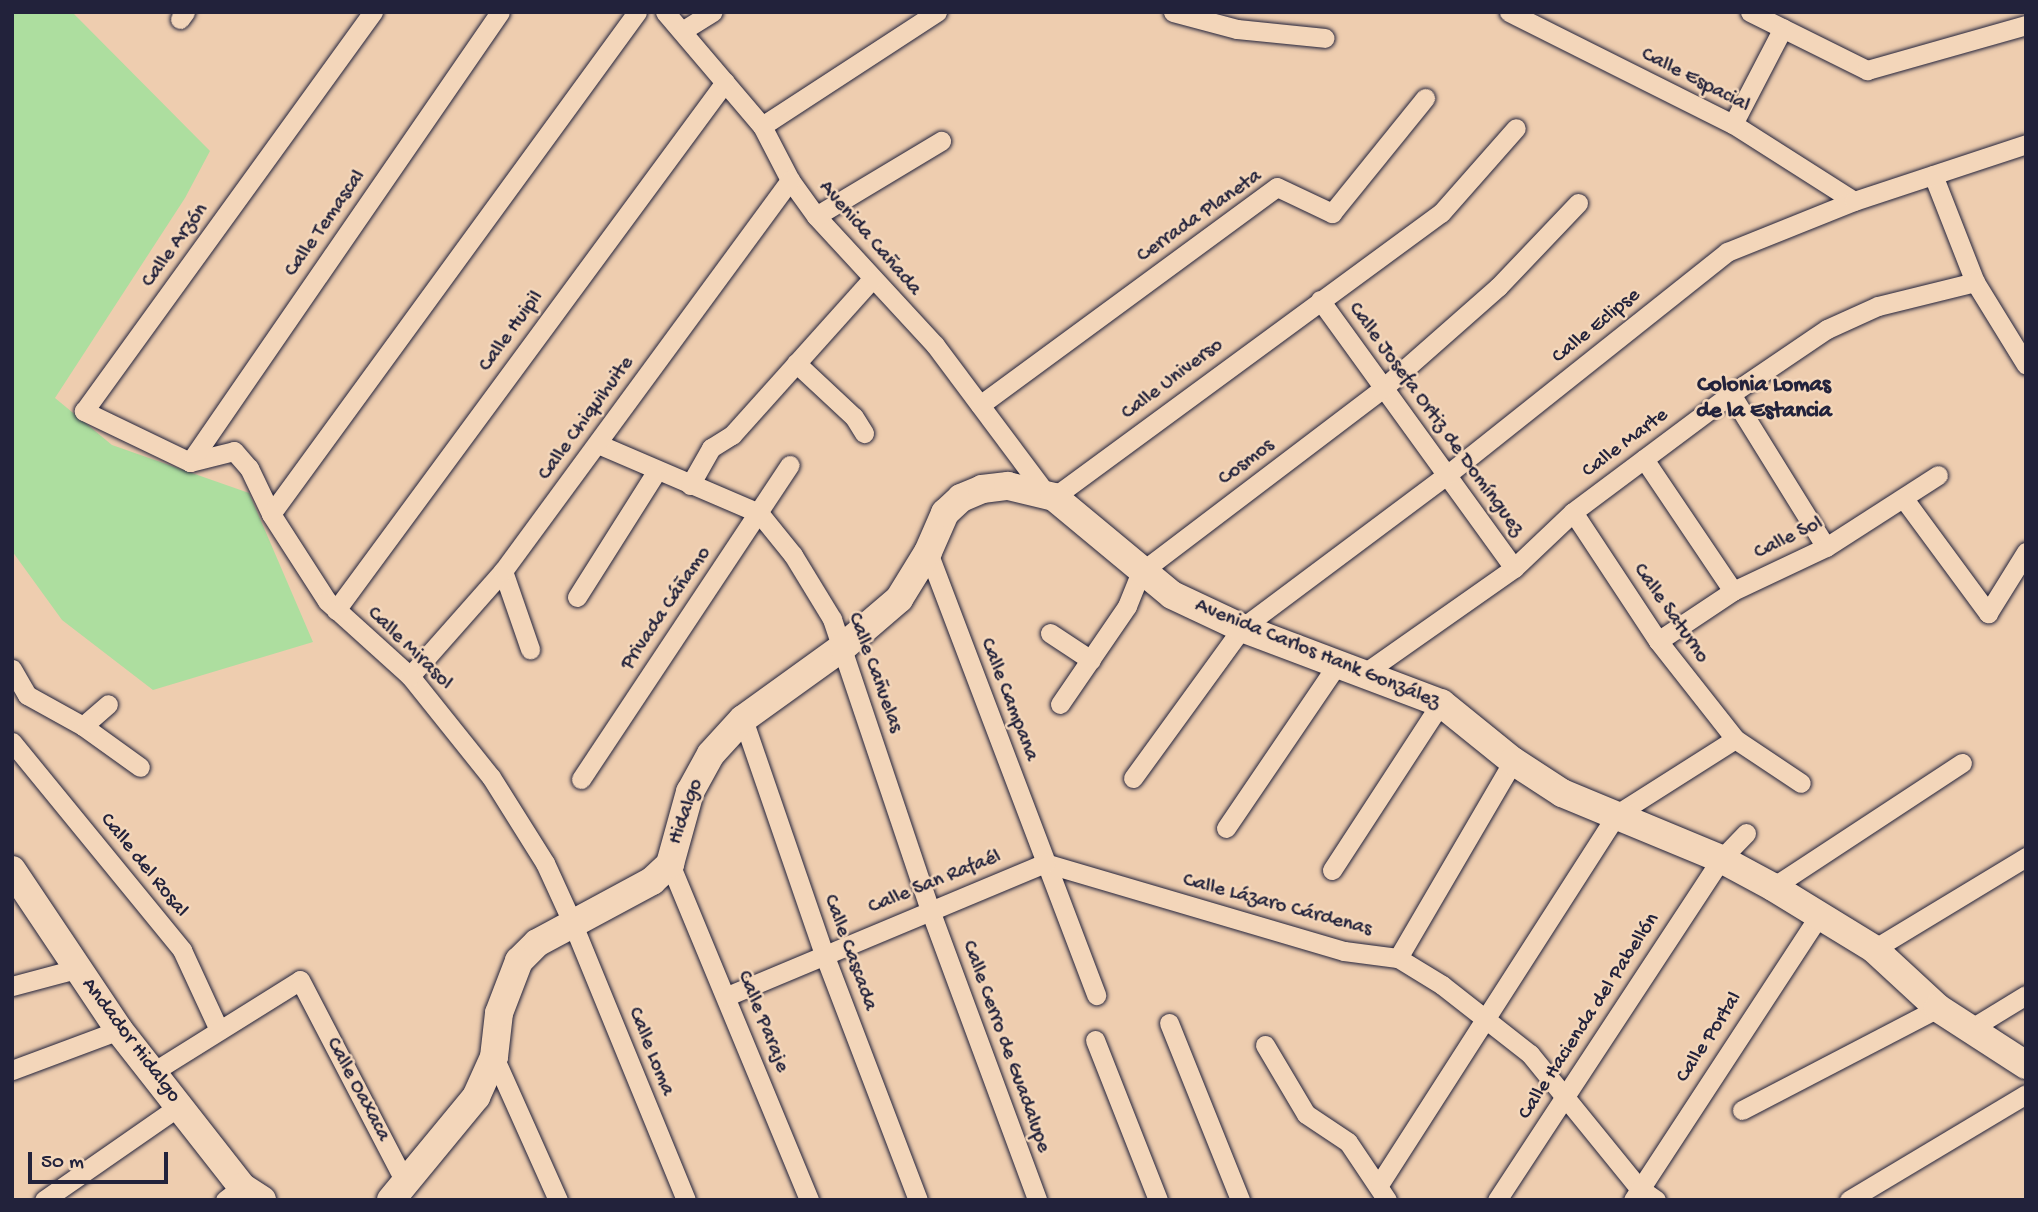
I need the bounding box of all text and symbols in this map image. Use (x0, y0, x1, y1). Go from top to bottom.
street label: Calle Espacial (1636, 43, 1754, 119)
street label: Cerrada Planeta (1133, 165, 1267, 269)
street label: Calle Temascal (280, 166, 372, 282)
street label: Avenida Cañada (812, 176, 926, 302)
street label: Calle Arzón (137, 199, 215, 293)
street label: Calle Eclipse (1548, 284, 1646, 370)
street label: Calle Huipil (474, 287, 550, 377)
street label: Calle Josefa Ortiz de Domínguez (1342, 298, 1528, 542)
street label: Calle Universo (1117, 334, 1229, 426)
street label: Calle Chiquihuite (533, 352, 641, 486)
district label: Colonia Lomas de la Estancia (1696, 372, 1832, 426)
street label: Calle Marte (1578, 403, 1674, 485)
street label: Cosmos (1214, 434, 1280, 492)
street label: Calle Sol (1751, 512, 1827, 566)
street label: Privada Cáñamo (616, 542, 718, 676)
street label: Calle Saturno (1626, 559, 1714, 669)
street label: Avenida Carlos Hank González (1191, 594, 1443, 716)
street label: Calle Mirasol (361, 602, 457, 696)
street label: Calle Cañuelas (841, 610, 907, 736)
street label: Calle Campana (973, 635, 1043, 765)
street label: Hidalgo (664, 776, 710, 848)
street label: Calle del Rosal (93, 809, 193, 923)
street label: Calle San Rafaél (865, 845, 1005, 921)
street label: Calle Lázaro Cárdenas (1180, 869, 1374, 943)
street label: Calle Cascada (816, 892, 882, 1014)
street label: Calle Hacienda del Pabellón (1514, 909, 1666, 1125)
street label: Calle Cerro de Guadalupe (955, 938, 1055, 1156)
street label: Calle Paraje (730, 967, 794, 1077)
street label: Andador Hidalgo (75, 974, 185, 1108)
street label: Calle Portal (1671, 988, 1749, 1088)
street label: Calle Loma (621, 1004, 679, 1100)
street label: Calle Oaxaca (319, 1034, 395, 1146)
scale bar (32, 1138, 172, 1182)
text: 50 m (41, 1151, 84, 1176)

